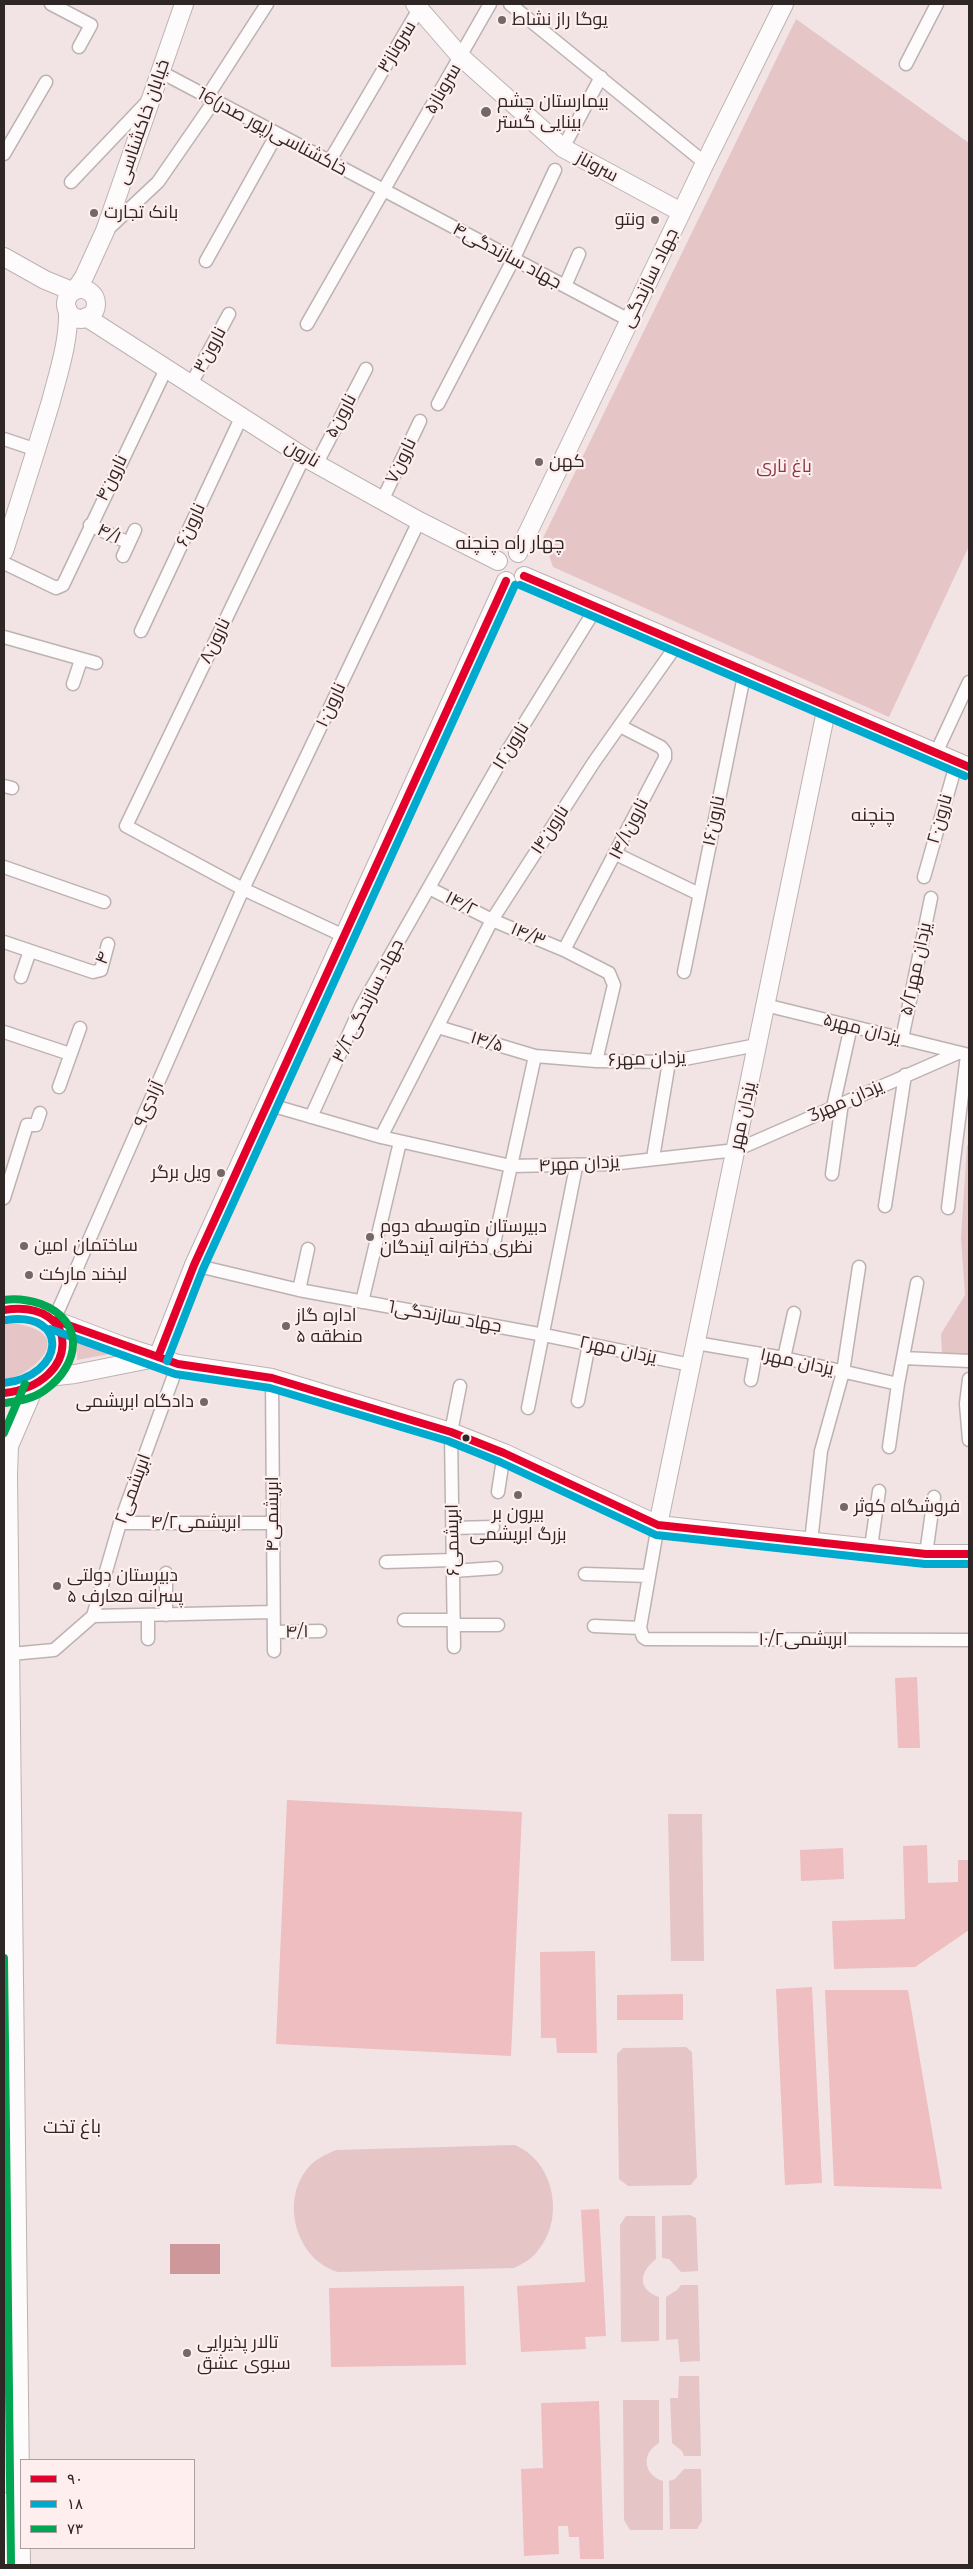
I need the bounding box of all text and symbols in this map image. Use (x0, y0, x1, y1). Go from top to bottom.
place label: یوگا راز نشاط (512, 9, 608, 31)
marker: یوگا راز نشاط (496, 14, 508, 26)
street label: سروناز۳ (373, 17, 421, 77)
street label: خیابان خاکشناسی (111, 57, 175, 187)
street label: سروناز۵ (420, 60, 466, 118)
street label: 16خاکشناسی(پور صدر) (193, 83, 351, 181)
place label: بیمارستان چشم بینایی گستر (497, 91, 609, 134)
marker: بیمارستان چشم بینایی گستر (479, 105, 493, 119)
street label: سروناز (572, 147, 622, 187)
place label: بانک تجارت (104, 202, 178, 224)
marker: بانک تجارت (88, 207, 100, 219)
place label: ونتو (615, 209, 645, 231)
marker: ونتو (649, 214, 661, 226)
street label: جهاد سازندگی۴ (449, 218, 565, 294)
street label: جهاد سازندگی (617, 225, 683, 331)
street label: نارون۳ (189, 323, 231, 377)
street label: نارون۵ (321, 390, 361, 442)
street label: نارون (281, 435, 323, 473)
street label: نارون۷ (381, 435, 421, 487)
street label: نارون۴ (92, 451, 132, 505)
place label: کهن (549, 451, 585, 473)
marker: کهن (533, 456, 545, 468)
park label: باغ ناری (756, 456, 812, 478)
street label: نارون۶ (172, 500, 210, 550)
street label: ۴/۱ (94, 519, 124, 549)
district label: چهار راه چنچنه (455, 532, 565, 554)
street label: نارون۸ (195, 615, 235, 667)
street label: نارون۱۰ (311, 679, 351, 731)
street label: نارون۱۲ (488, 718, 534, 774)
street label: نارون۲۰ (923, 792, 957, 846)
street label: نارون۱۶ (698, 794, 730, 848)
street label: ۱۴/۱نارون (604, 795, 654, 863)
street label: نارون۱۴ (526, 801, 574, 859)
district label: چنچنه (851, 804, 895, 826)
street label: ۱۴/۲ (441, 887, 481, 921)
street label: ۱۴/۳ (507, 918, 549, 952)
street label: ۵/۲یزدان مهر (896, 920, 936, 1018)
street label: ۳/۲جهاد سازندگی (328, 936, 408, 1066)
street label: ۴ (91, 949, 115, 967)
street label: یزدان مهر۵ (821, 1009, 903, 1049)
street label: ۱۴/۵ (468, 1027, 506, 1057)
street label: یزدان مهر۶ (608, 1047, 686, 1071)
street label: 3یزدان مهر (805, 1075, 887, 1127)
street label: آزادی۹ (129, 1077, 169, 1131)
street label: یزدان مهر (725, 1080, 761, 1152)
street label: یزدان مهر۴ (538, 1151, 620, 1177)
place label: ویل برگر (151, 1162, 211, 1184)
marker: ویل برگر (215, 1167, 227, 1179)
place label: دبیرستان متوسطه دوم نظری دخترانه آیندگان (380, 1216, 547, 1258)
marker: دبیرستان متوسطه دوم نظری دخترانه آیندگان (364, 1231, 376, 1243)
place label: ساختمان امین (34, 1235, 138, 1257)
marker: ساختمان امین (18, 1240, 30, 1252)
place label: لبخند مارکت (39, 1264, 127, 1286)
marker: لبخند مارکت (23, 1269, 35, 1281)
street label: 1جهاد سازندگی (387, 1296, 503, 1338)
place label: اداره گاز منطقه ۵ (296, 1305, 363, 1348)
marker: اداره گاز منطقه ۵ (280, 1320, 292, 1332)
street label: یزدان مهر۲ (577, 1331, 659, 1369)
street label: یزدان مهر۱ (758, 1344, 836, 1380)
place label: دادگاه ابریشمی (76, 1391, 194, 1413)
marker: دادگاه ابریشمی (198, 1396, 210, 1408)
unlabelled marker (461, 1433, 471, 1443)
street label: ابریشمی۲ (110, 1451, 156, 1527)
street label: ابریشمی۴ (262, 1476, 284, 1552)
marker: بیرون بر بزرگ ابریشمی (512, 1489, 524, 1501)
place label: فروشگاه کوثر (854, 1496, 960, 1518)
marker: فروشگاه کوثر (838, 1501, 850, 1513)
place label: بیرون بر بزرگ ابریشمی (469, 1503, 567, 1546)
street label: ابریشمی۶ (442, 1504, 464, 1576)
street label: ابریشمی۴/۲ (151, 1512, 241, 1534)
place label: دبیرستان دولتی پسرانه معارف ۵ (67, 1565, 183, 1608)
marker: دبیرستان دولتی پسرانه معارف ۵ (51, 1580, 63, 1592)
street label: ۴/۱ (285, 1621, 309, 1643)
street label: ۱۰/۲ابریشمی (759, 1629, 847, 1651)
district label: باغ تخت (43, 2116, 101, 2138)
place label: تالار پذیرایی سبوی عشق (197, 2332, 291, 2374)
marker: تالار پذیرایی سبوی عشق (181, 2347, 193, 2359)
legend (20, 2459, 195, 2549)
text: ۹۰ (67, 2469, 83, 2488)
text: ۱۸ (67, 2494, 83, 2513)
text: ۷۳ (67, 2519, 83, 2538)

